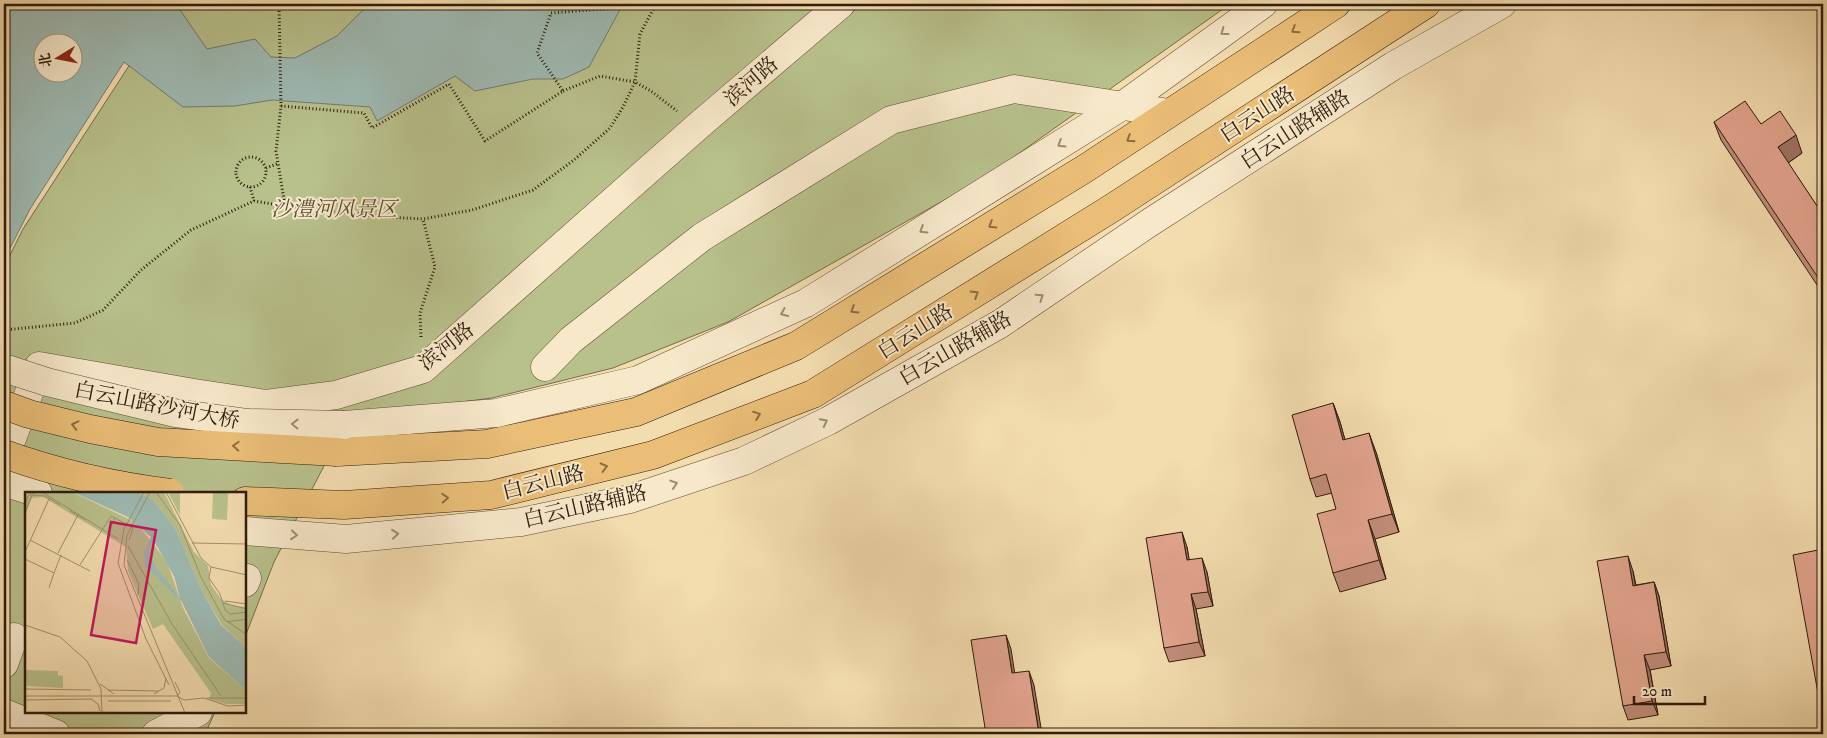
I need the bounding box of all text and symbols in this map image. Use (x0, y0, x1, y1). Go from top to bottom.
one-way arrow (1291, 24, 1300, 34)
one-way arrow (1220, 26, 1229, 35)
north arrow (32, 32, 82, 82)
street label: 滨河路 (719, 51, 784, 112)
text: 北 (36, 52, 56, 69)
street label: 白云山路 (1215, 81, 1300, 149)
street label: 白云山路辅路 (1236, 85, 1355, 175)
one-way arrow (1126, 133, 1136, 142)
one-way arrow (1057, 137, 1066, 147)
park label: 沙澧河风景区 (271, 197, 400, 223)
one-way arrow (989, 219, 998, 229)
one-way arrow (919, 224, 929, 233)
one-way arrow (969, 290, 978, 300)
one-way arrow (1034, 294, 1044, 303)
street label: 白云山路 (873, 299, 958, 365)
one-way arrow (850, 304, 859, 314)
street label: 白云山路辅路 (894, 306, 1017, 392)
one-way arrow (780, 307, 789, 318)
street label: 滨河路 (414, 317, 479, 376)
street label: 白云山路沙河大桥 (72, 377, 242, 435)
one-way arrow (753, 411, 761, 421)
one-way arrow (819, 418, 828, 428)
one-way arrow (291, 419, 298, 429)
one-way arrow (70, 420, 79, 431)
one-way arrow (231, 440, 239, 451)
street label: 白云山路 (499, 460, 587, 506)
one-way arrow (599, 462, 608, 473)
street label: 白云山路辅路 (521, 480, 650, 534)
one-way arrow (669, 480, 678, 490)
inset map (25, 492, 246, 713)
one-way arrow (441, 493, 449, 504)
one-way arrow (290, 529, 298, 540)
one-way arrow (391, 529, 399, 540)
scale bar (1634, 673, 1706, 705)
text: 20 m (1642, 682, 1672, 701)

